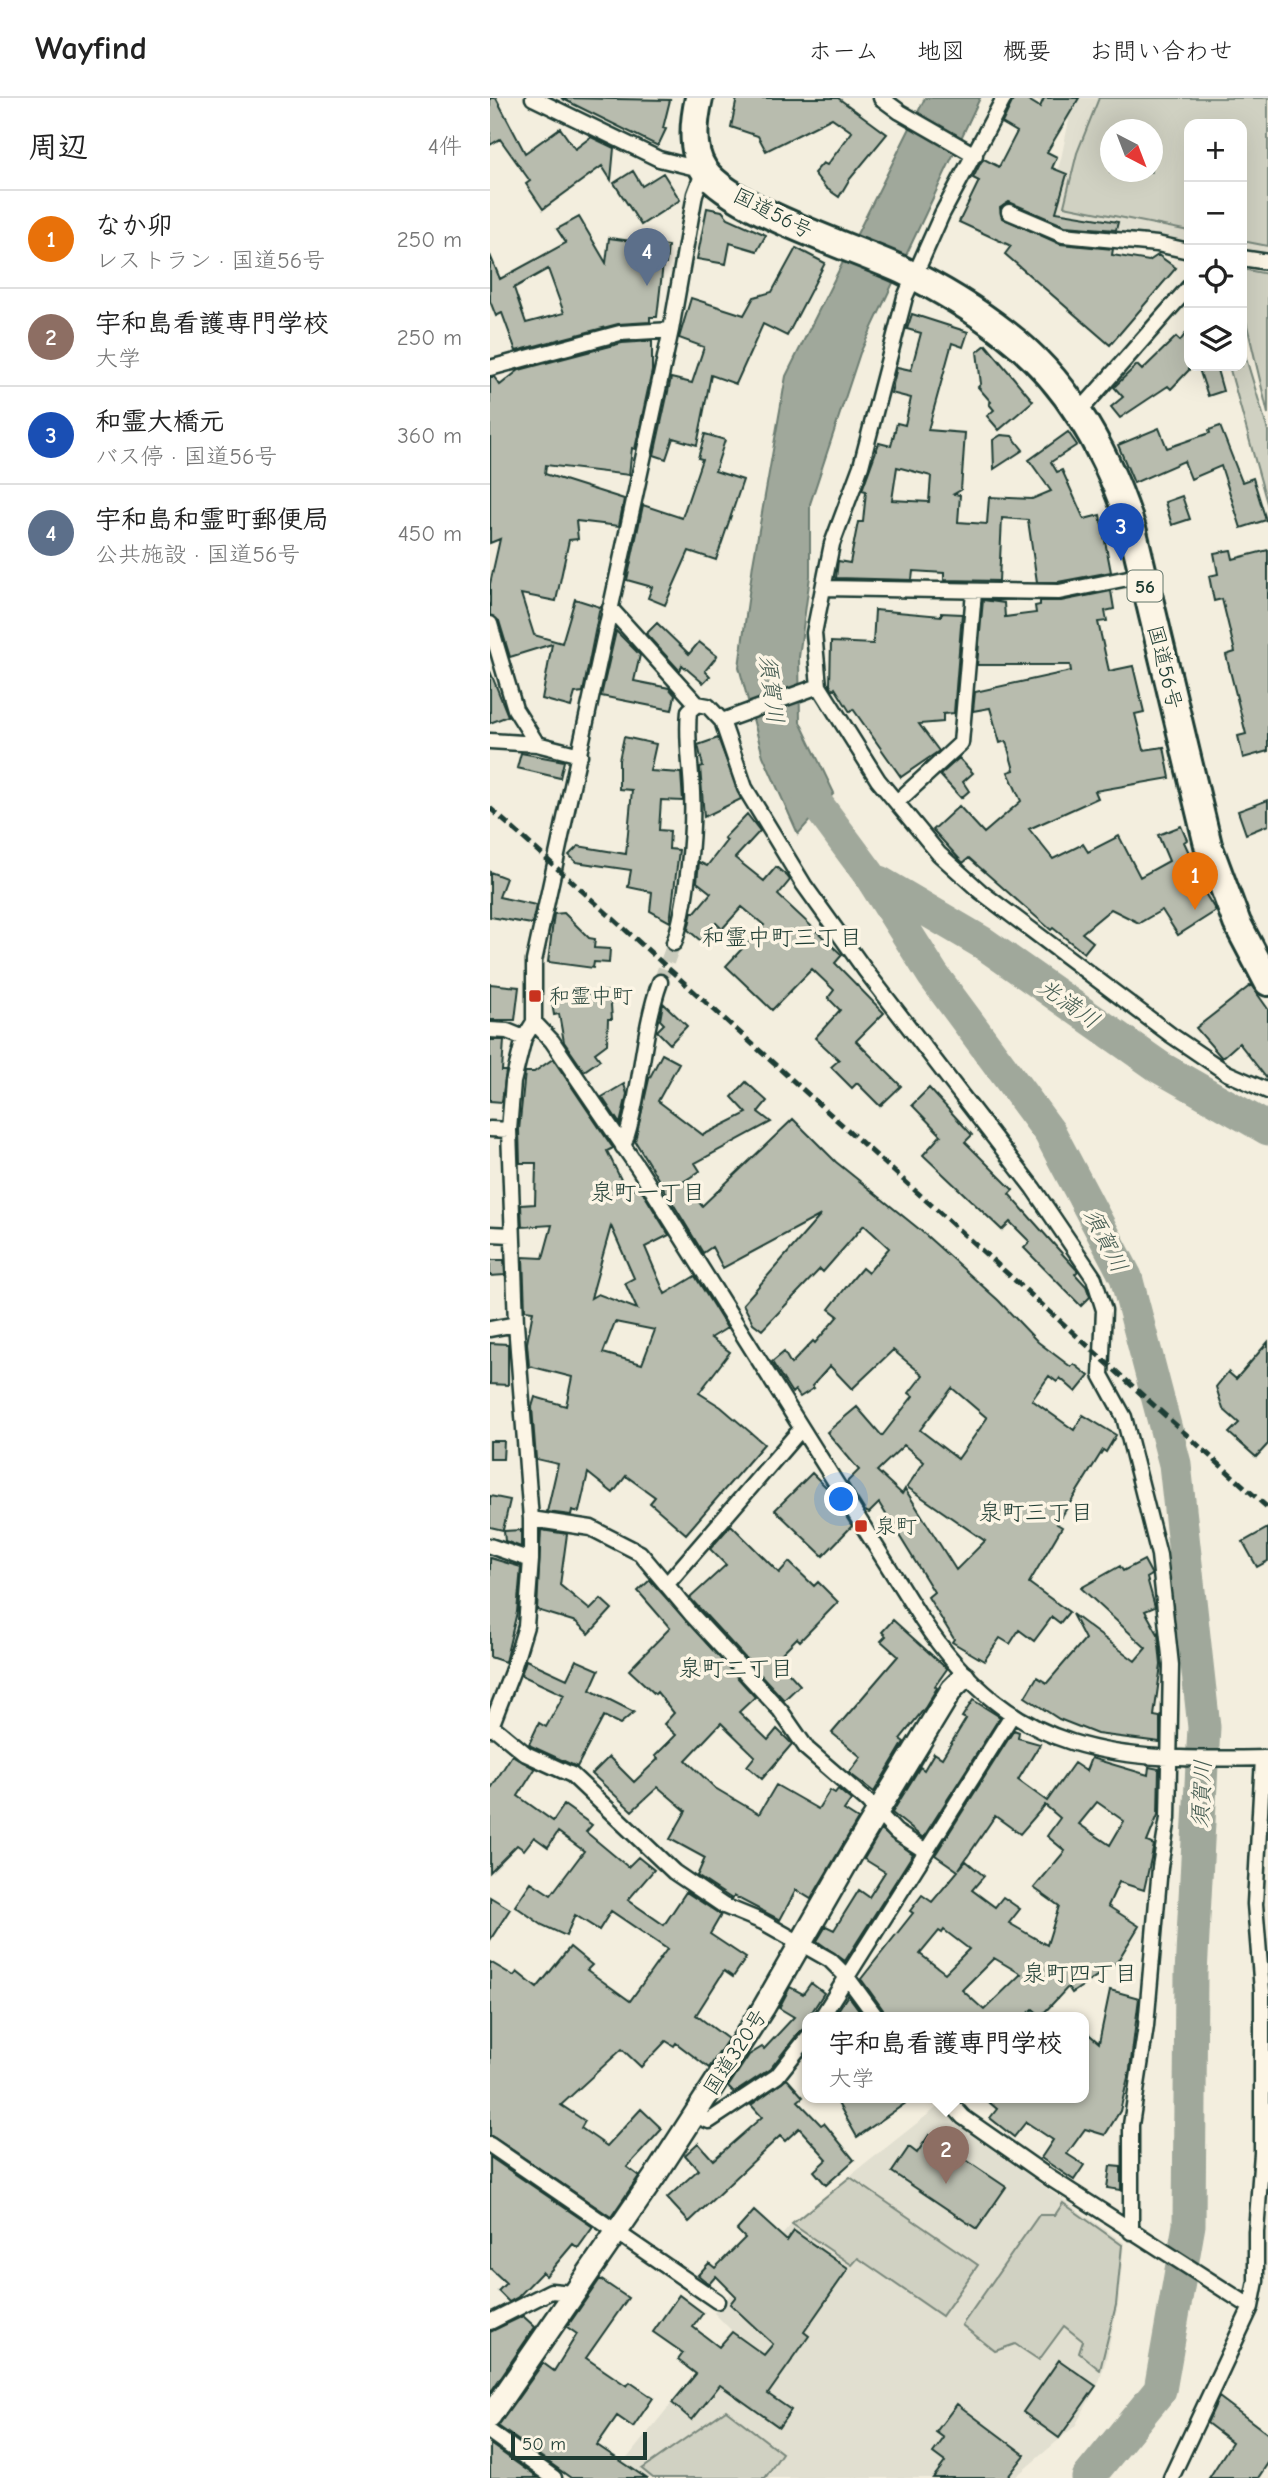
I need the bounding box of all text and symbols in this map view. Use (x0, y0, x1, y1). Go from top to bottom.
text: Wayfind (35, 29, 147, 67)
text: ホーム (808, 37, 879, 65)
text: 地図 (917, 37, 965, 65)
text: 概要 (1003, 37, 1051, 65)
text: お問い合わせ (1089, 37, 1233, 65)
north arrow (1100, 119, 1163, 182)
map controls (1184, 119, 1247, 371)
button: + (1184, 119, 1247, 182)
text: 周辺 (28, 130, 88, 165)
text: 4件 (428, 133, 462, 160)
button: − (1184, 182, 1247, 245)
street label: 国道56号 (729, 183, 817, 243)
text: なか卯 (95, 211, 173, 241)
text: 1 (46, 226, 56, 253)
text: 250 m (397, 226, 462, 253)
pin: 4 (624, 228, 670, 286)
button: locate (1184, 245, 1247, 308)
text: レストラン · 国道56号 (95, 247, 325, 274)
button: layers (1184, 308, 1247, 371)
text: 宇和島看護専門学校 (95, 309, 329, 339)
text: 2 (45, 324, 57, 351)
text: 250 m (397, 324, 462, 351)
text: 大学 (95, 345, 141, 372)
text: 和霊大橋元 (95, 407, 225, 437)
text: 3 (45, 422, 57, 449)
text: 360 m (397, 422, 462, 449)
text: バス停 · 国道56号 (95, 443, 277, 470)
pin: 3 (1098, 503, 1144, 561)
text: 宇和島和霊町郵便局 (95, 505, 329, 535)
text: 4 (46, 520, 56, 547)
text: 450 m (398, 520, 462, 547)
text: 公共施設 · 国道56号 (95, 541, 300, 568)
road number: 56 (1128, 570, 1162, 601)
street label: 国道56号 (1143, 622, 1187, 712)
water label: 須賀川 (754, 653, 789, 725)
pin: 1 (1172, 852, 1218, 910)
district label: 和霊中町三丁目 (702, 924, 863, 951)
water label: 光満川 (1033, 973, 1105, 1034)
place label: 和霊中町 (549, 984, 633, 1008)
marker: 和霊中町 (527, 988, 543, 1004)
district label: 泉町一丁目 (591, 1179, 706, 1206)
water label: 須賀川 (1078, 1203, 1133, 1277)
your location (824, 1482, 858, 1516)
district label: 泉町三丁目 (979, 1499, 1094, 1526)
place label: 泉町 (875, 1514, 917, 1538)
marker: 泉町 (853, 1518, 869, 1534)
district label: 泉町二丁目 (679, 1655, 794, 1682)
water label: 須賀川 (1186, 1759, 1217, 1829)
district label: 泉町四丁目 (1023, 1960, 1138, 1987)
street label: 国道320号 (698, 2005, 772, 2099)
popup (802, 2012, 1089, 2103)
text: 宇和島看護専門学校 (828, 2029, 1063, 2059)
text: 大学 (828, 2065, 874, 2092)
pin: 2 (923, 2126, 969, 2184)
scale bar (511, 2429, 648, 2461)
text: 50 m (522, 2433, 566, 2455)

